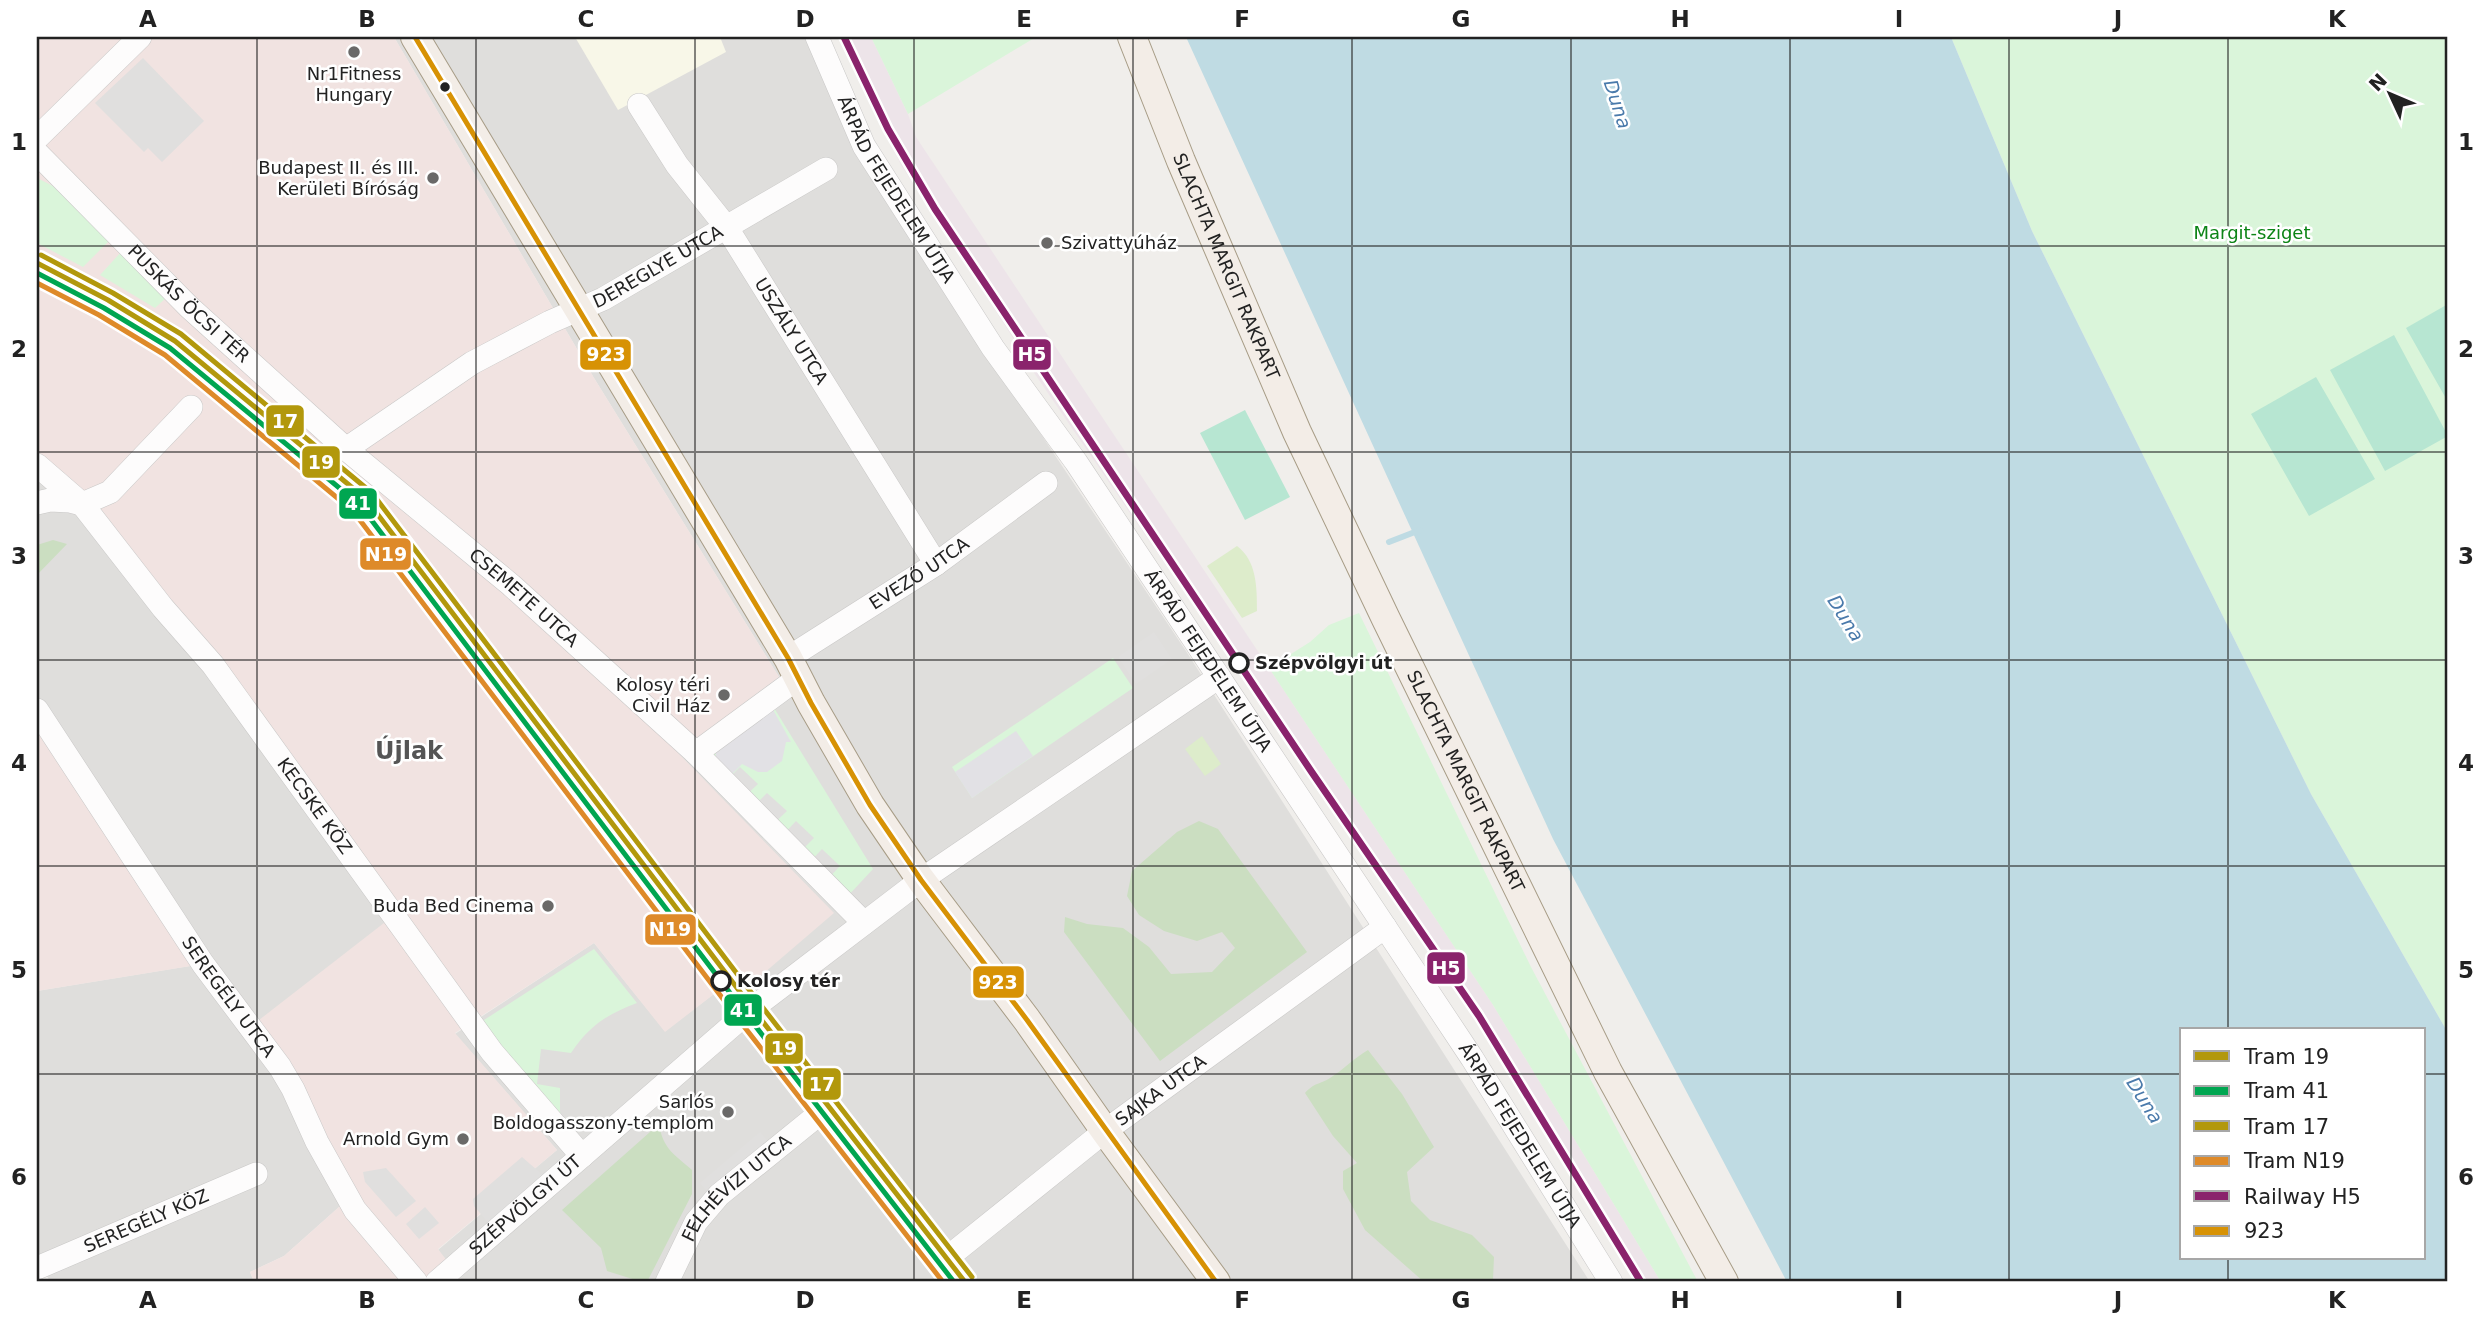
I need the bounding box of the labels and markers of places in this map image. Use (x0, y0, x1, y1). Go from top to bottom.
marker: Nr1Fitness Hungary (346, 44, 362, 60)
place label: Nr1Fitness Hungary (307, 63, 401, 105)
unlabelled marker (438, 80, 452, 94)
place label: Budapest II. és III. Kerületi Bíróság (258, 157, 419, 199)
marker: Budapest II. és III. Kerületi Bíróság (425, 170, 441, 186)
place label: Szivattyúház (1061, 232, 1177, 253)
marker: Szivattyúház (1039, 235, 1055, 251)
place label: Szépvölgyi út (1255, 652, 1393, 673)
marker: Szépvölgyi út (1229, 653, 1249, 673)
place label: Kolosy téri Civil Ház (616, 674, 710, 716)
marker: Kolosy téri Civil Ház (716, 687, 732, 703)
place label: Buda Bed Cinema (373, 895, 534, 916)
marker: Buda Bed Cinema (540, 898, 556, 914)
place label: Kolosy tér (737, 970, 840, 991)
marker: Kolosy tér (711, 971, 731, 991)
place label: Sarlós Boldogasszony-templom (493, 1091, 714, 1133)
marker: Sarlós Boldogasszony-templom (720, 1104, 736, 1120)
place label: Arnold Gym (343, 1128, 449, 1149)
marker: Arnold Gym (455, 1131, 471, 1147)

